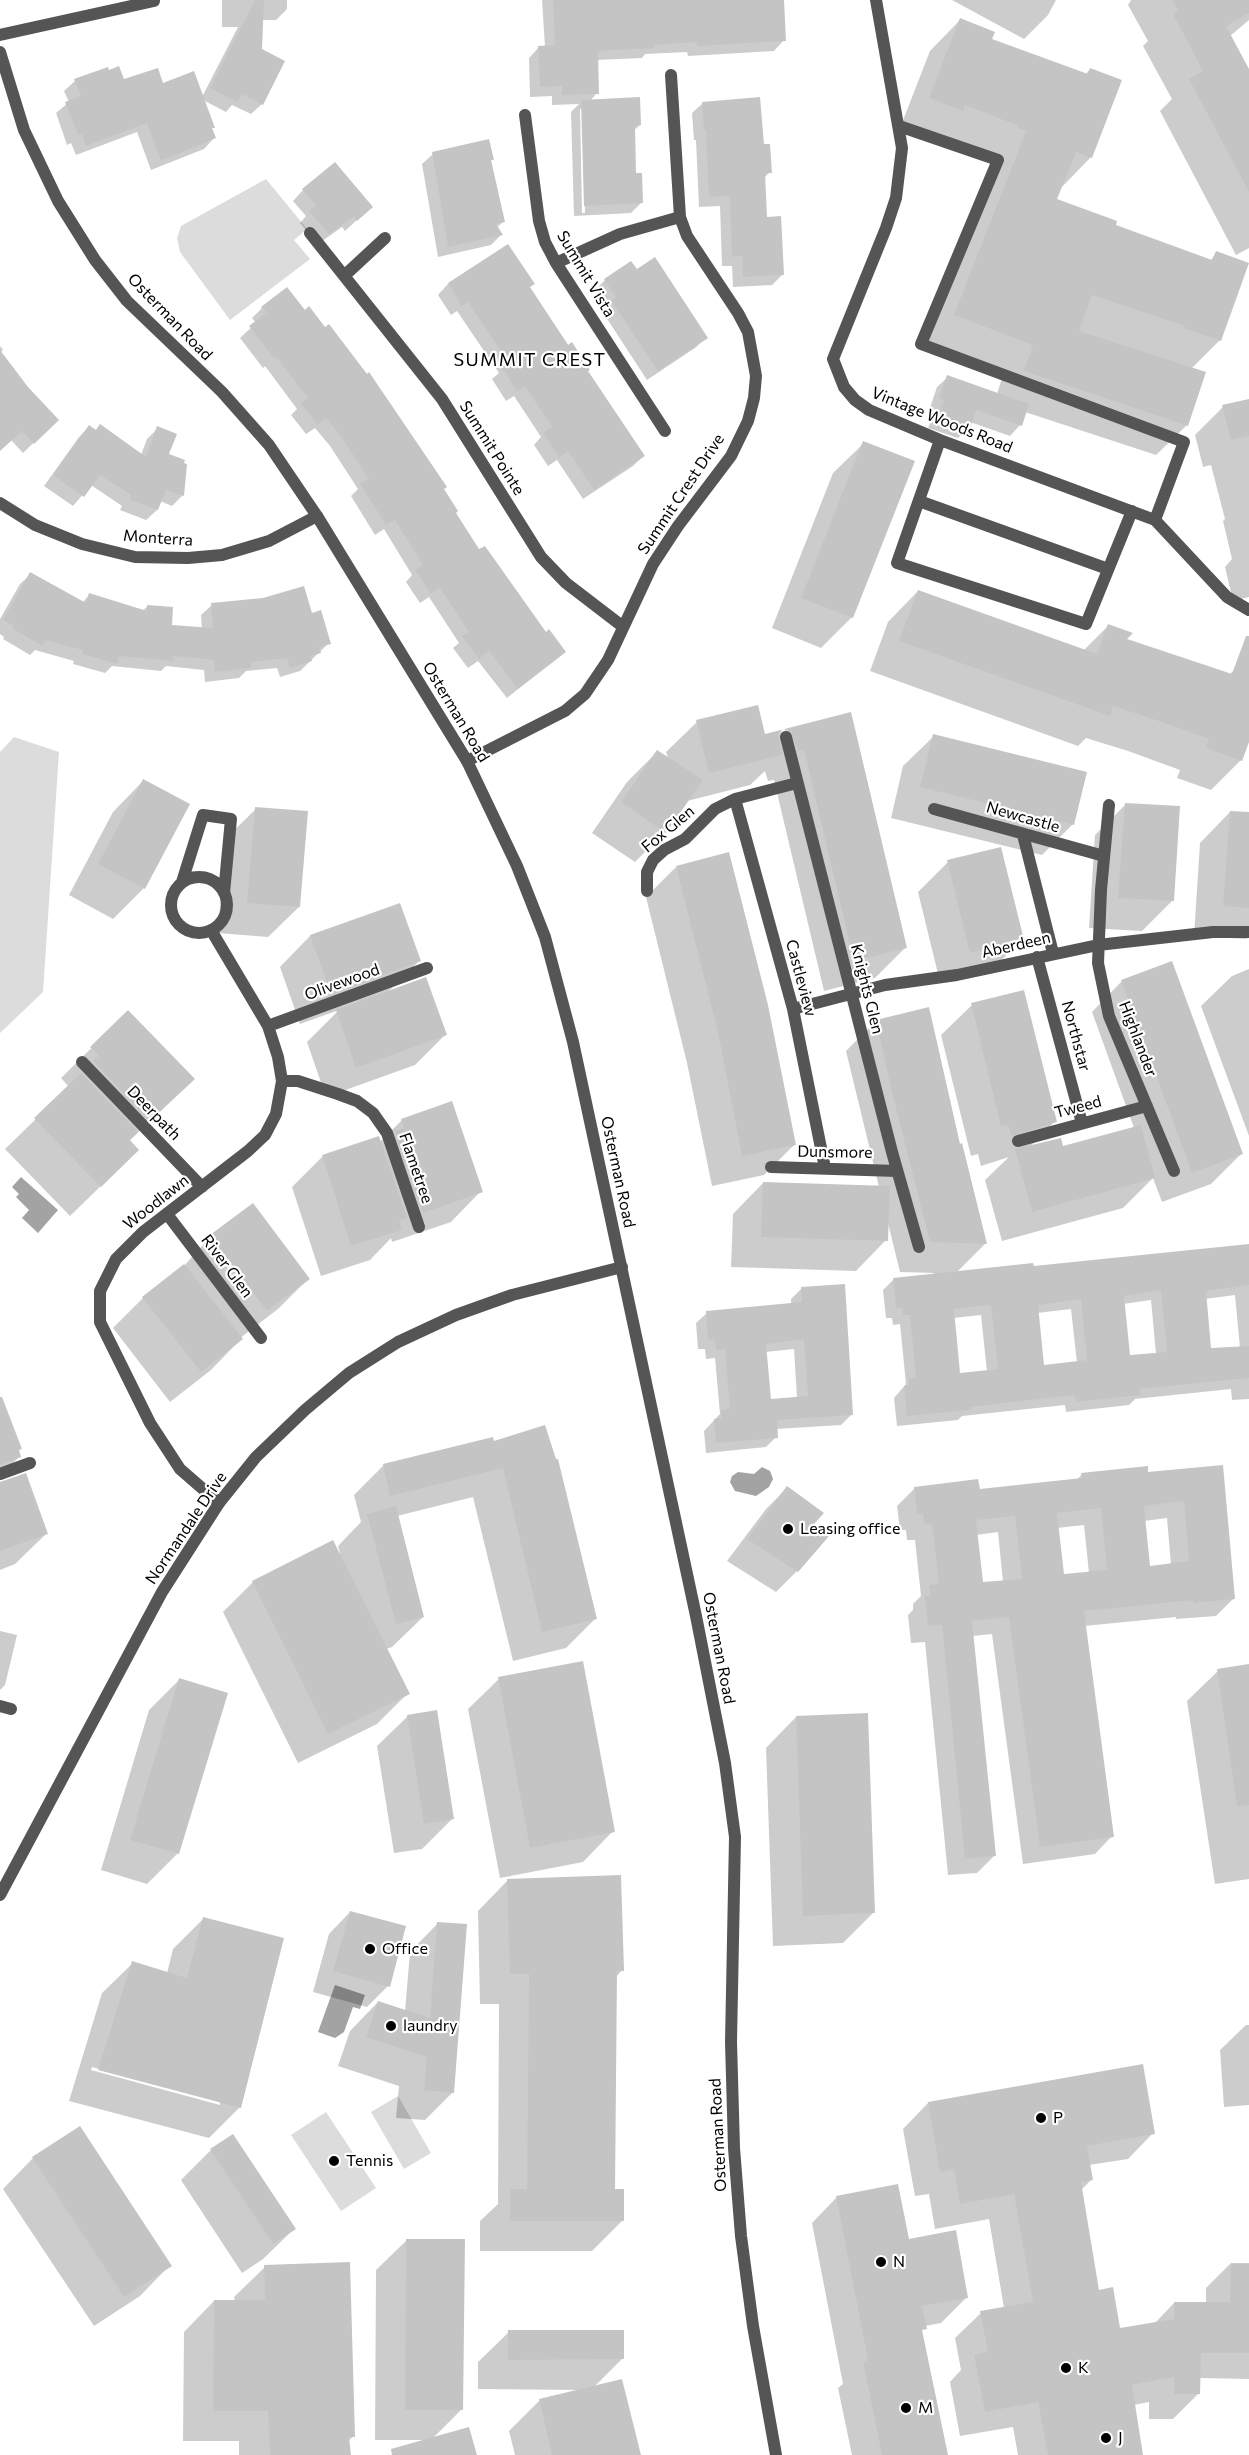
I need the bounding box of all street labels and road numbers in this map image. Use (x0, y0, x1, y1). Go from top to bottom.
street label: Summit Vista (553, 227, 619, 321)
street label: Osterman Road (124, 270, 216, 364)
street label: Vintage Woods Road (869, 383, 1015, 457)
street label: Summit Pointe (455, 397, 529, 499)
street label: Summit Crest Drive (634, 430, 728, 558)
street label: Monterra (122, 526, 194, 550)
street label: Osterman Road (419, 658, 493, 766)
street label: Newcastle (984, 797, 1062, 837)
street label: Fox Glen (638, 801, 698, 857)
street label: Aberdeen (980, 928, 1052, 962)
street label: Castleview (782, 937, 820, 1019)
street label: Knights Glen (847, 942, 887, 1036)
street label: Olivewood (302, 960, 382, 1004)
street label: Highlander (1115, 998, 1161, 1080)
street label: Northstar (1057, 999, 1095, 1073)
street label: Deerpath (123, 1082, 185, 1144)
street label: Tweed (1052, 1092, 1104, 1122)
street label: Osterman Road (597, 1114, 639, 1230)
street label: Flametree (395, 1130, 437, 1206)
street label: Dunsmore (797, 1142, 873, 1162)
street label: Woodlawn (119, 1170, 193, 1234)
street label: River Glen (197, 1231, 257, 1301)
street label: Normandale Drive (141, 1468, 231, 1588)
street label: Osterman Road (699, 1590, 739, 1706)
street label: Osterman Road (705, 2078, 731, 2192)

